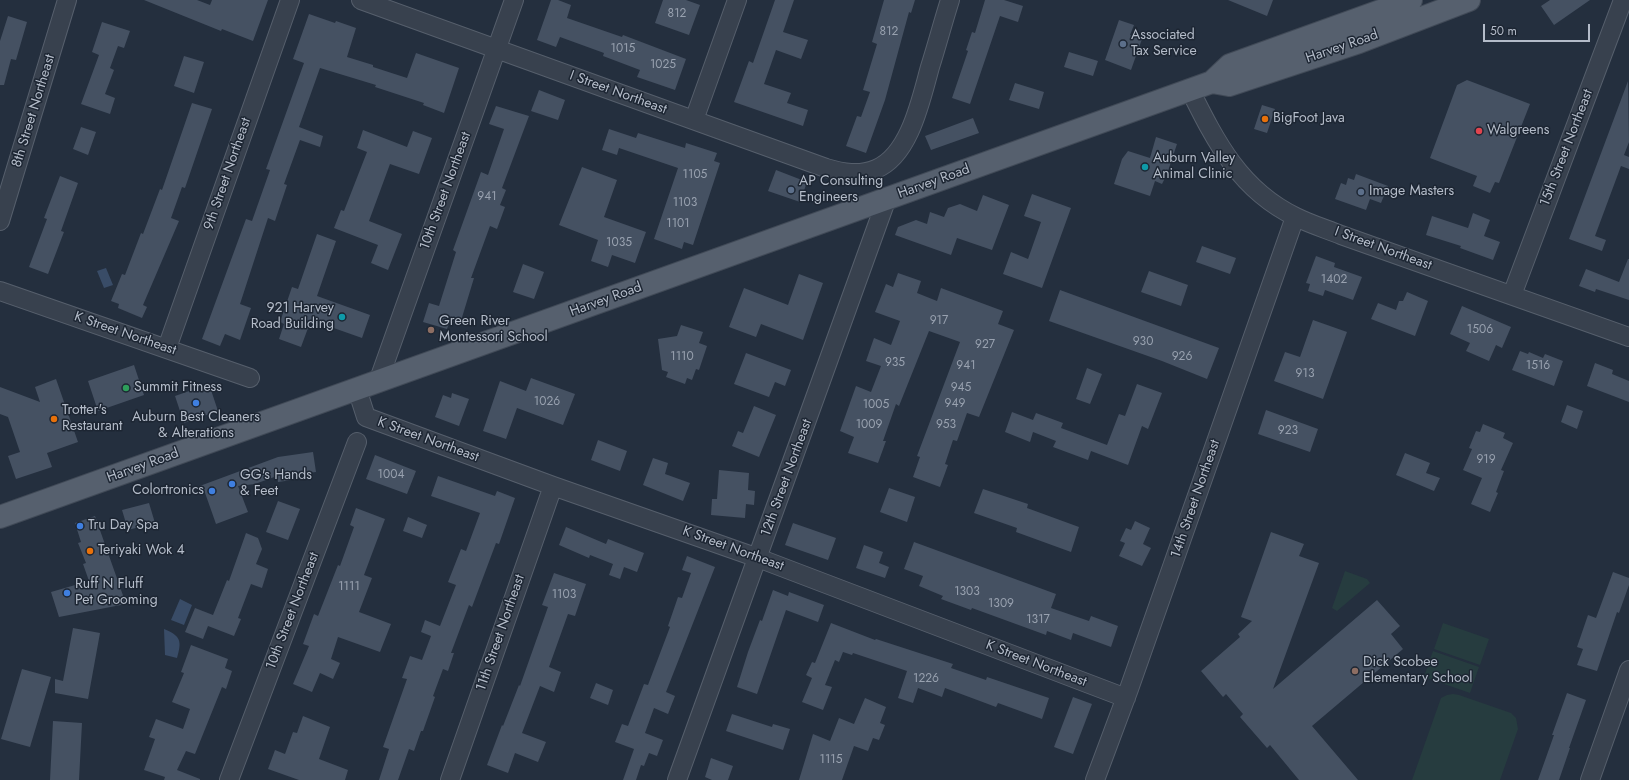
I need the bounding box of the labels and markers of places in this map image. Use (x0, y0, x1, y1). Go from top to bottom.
place label: Associated Tax Service (1131, 28, 1197, 60)
marker: Associated Tax Service (1118, 39, 1128, 49)
place label: BigFoot Java (1273, 111, 1345, 127)
marker: BigFoot Java (1260, 114, 1270, 124)
place label: Walgreens (1487, 123, 1549, 139)
marker: Walgreens (1474, 126, 1484, 136)
place label: Auburn Valley Animal Clinic (1153, 151, 1235, 184)
marker: Auburn Valley Animal Clinic (1140, 162, 1150, 172)
place label: AP Consulting Engineers (799, 174, 883, 206)
place label: Image Masters (1369, 184, 1454, 200)
marker: AP Consulting Engineers (786, 185, 796, 195)
marker: Image Masters (1356, 187, 1366, 197)
place label: 921 Harvey Road Building (251, 301, 334, 334)
marker: 921 Harvey Road Building (337, 312, 347, 322)
place label: Green River Montessori School (439, 314, 548, 346)
marker: Green River Montessori School (426, 325, 436, 335)
place label: Summit Fitness (134, 380, 222, 396)
marker: Summit Fitness (121, 383, 131, 393)
marker: Auburn Best Cleaners & Alterations (191, 398, 201, 408)
place label: Trotter's Restaurant (62, 403, 122, 436)
place label: Auburn Best Cleaners & Alterations (132, 410, 260, 442)
marker: Trotter's Restaurant (49, 414, 59, 424)
place label: GG's Hands & Feet (240, 468, 312, 500)
marker: GG's Hands & Feet (227, 479, 237, 489)
place label: Colortronics (132, 483, 204, 499)
marker: Colortronics (207, 486, 217, 496)
place label: Tru Day Spa (88, 518, 159, 534)
marker: Tru Day Spa (75, 521, 85, 531)
place label: Teriyaki Wok 4 (98, 543, 185, 559)
marker: Teriyaki Wok 4 (85, 546, 95, 556)
place label: Ruff N Fluff Pet Grooming (75, 577, 158, 610)
marker: Ruff N Fluff Pet Grooming (62, 588, 72, 598)
place label: Dick Scobee Elementary School (1363, 655, 1473, 688)
marker: Dick Scobee Elementary School (1350, 666, 1360, 676)

